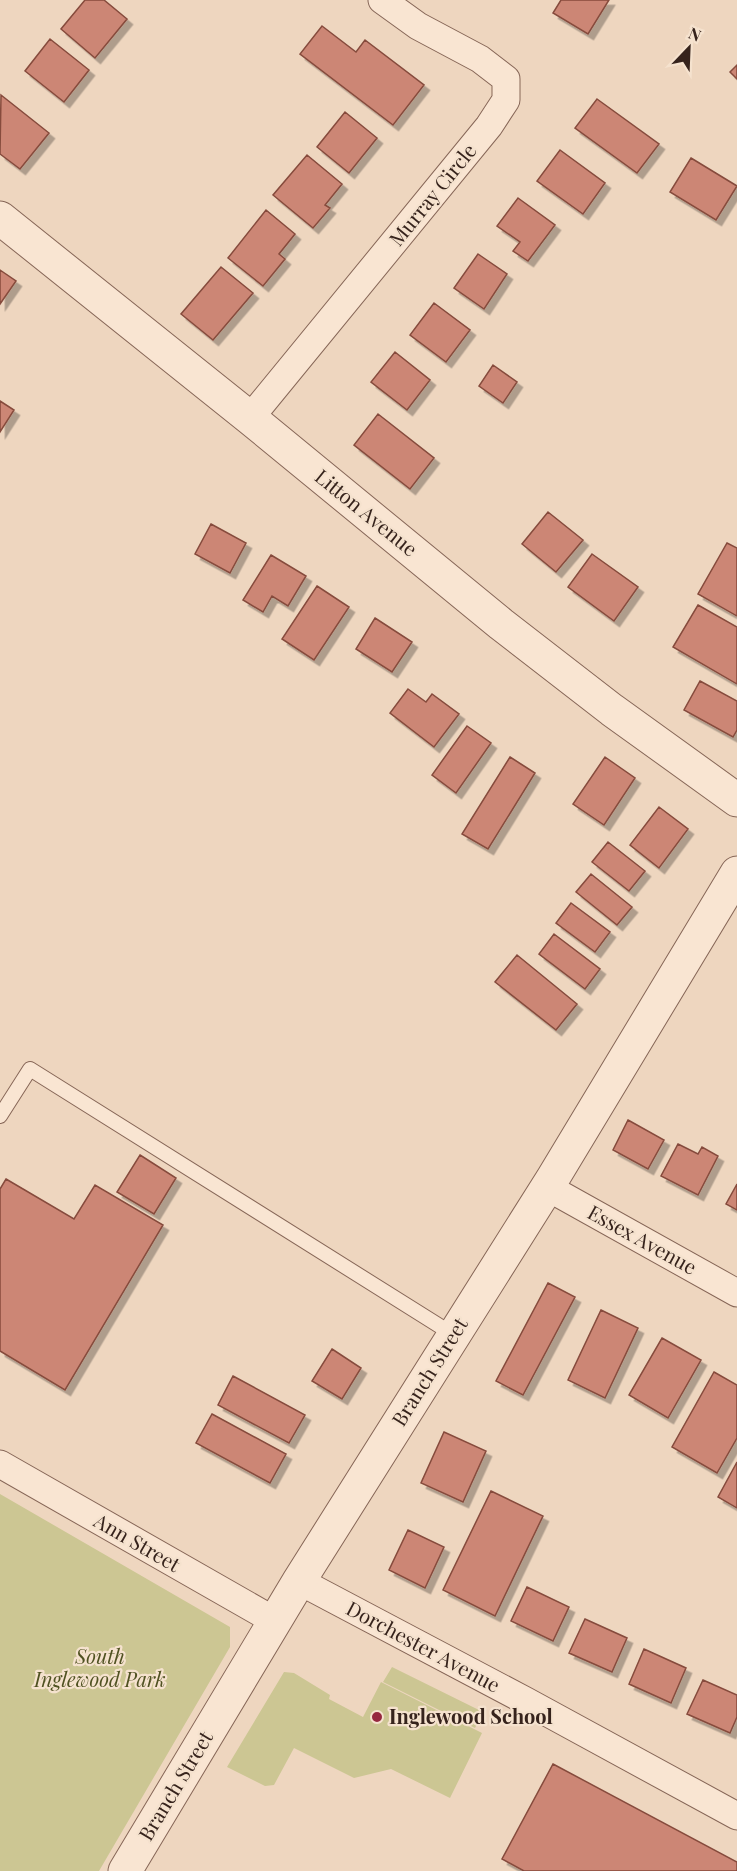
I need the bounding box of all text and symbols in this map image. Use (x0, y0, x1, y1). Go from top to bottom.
north arrow (659, 18, 719, 78)
text: N (686, 22, 705, 46)
street label: Murray Circle (382, 137, 481, 251)
street label: Litton Avenue (310, 462, 424, 561)
street label: Essex Avenue (584, 1198, 702, 1280)
street label: Branch Street (385, 1311, 473, 1431)
street label: Ann Street (89, 1506, 186, 1578)
street label: Dorchester Avenue (342, 1594, 505, 1698)
park label: South Inglewood Park (33, 1642, 166, 1692)
place label: Inglewood School (389, 1702, 553, 1729)
marker: Inglewood School (370, 1710, 384, 1724)
street label: Branch Street (131, 1725, 219, 1845)

